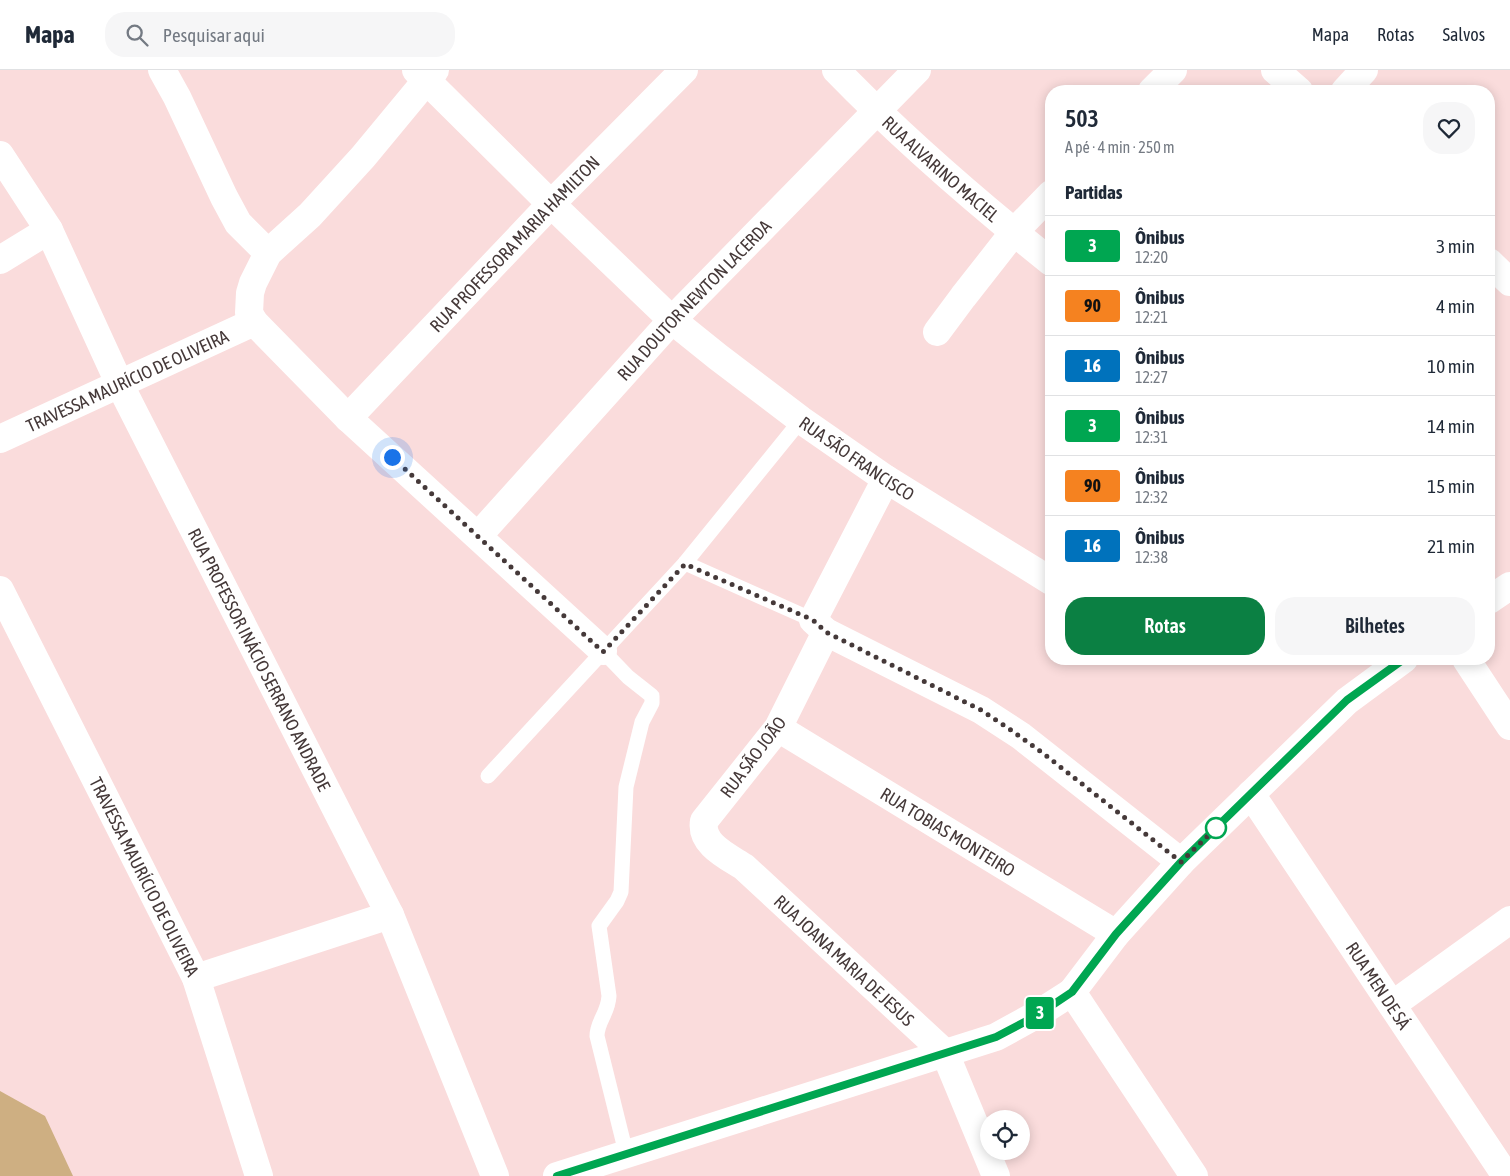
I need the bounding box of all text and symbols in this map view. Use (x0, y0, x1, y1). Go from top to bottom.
search box (105, 12, 455, 57)
text: Mapa (25, 21, 75, 48)
icon: search (123, 21, 151, 49)
text: Pesquisar aqui (163, 24, 265, 46)
text: Mapa (1312, 24, 1349, 45)
text: Rotas (1377, 24, 1414, 45)
text: Salvos (1442, 24, 1485, 45)
button: heart (1423, 102, 1475, 154)
text: 503 (1065, 105, 1099, 132)
street label: RUA ALVARINO MACIEL (878, 111, 1003, 226)
text: A pé · 4 min · 250 m (1065, 138, 1174, 156)
street label: RUA PROFESSORA MARIA HAMILTON (425, 151, 603, 336)
text: Partidas (1065, 181, 1123, 203)
street label: RUA DOUTOR NEWTON LACERDA (613, 215, 775, 384)
text: Ônibus (1135, 226, 1185, 248)
text: 3 (1088, 235, 1097, 256)
text: 3 min (1436, 235, 1475, 257)
text: 12:20 (1135, 248, 1168, 266)
text: Ônibus (1135, 286, 1185, 308)
text: 90 (1084, 295, 1101, 316)
text: 4 min (1436, 295, 1475, 317)
text: 12:21 (1135, 308, 1168, 326)
street label: TRAVESSA MAURÍCIO DE OLIVEIRA (23, 325, 232, 436)
text: Ônibus (1135, 346, 1185, 368)
text: 16 (1084, 355, 1101, 376)
text: 10 min (1427, 355, 1475, 377)
text: 12:27 (1135, 368, 1168, 386)
text: Ônibus (1135, 406, 1185, 428)
street label: RUA SÃO FRANCISCO (796, 412, 919, 505)
text: 3 (1088, 415, 1097, 436)
text: 14 min (1427, 415, 1475, 437)
text: 12:31 (1135, 428, 1168, 446)
your location (380, 445, 405, 470)
text: Ônibus (1135, 466, 1185, 488)
text: 90 (1084, 475, 1101, 496)
text: 15 min (1427, 475, 1475, 497)
text: 12:32 (1135, 488, 1168, 506)
street label: RUA PROFESSOR INÁCIO SERRANO ANDRADE (184, 525, 335, 794)
text: Ônibus (1135, 526, 1185, 548)
text: 16 (1084, 535, 1101, 556)
text: 21 min (1427, 535, 1475, 557)
text: 12:38 (1135, 548, 1168, 566)
button: Rotas (1065, 597, 1265, 655)
button: Bilhetes (1275, 597, 1475, 655)
street label: RUA SÃO JOÃO (716, 712, 790, 802)
street label: TRAVESSA MAURÍCIO DE OLIVEIRA (86, 773, 204, 980)
street label: RUA TOBIAS MONTEIRO (877, 783, 1019, 881)
unlabelled marker (1205, 817, 1227, 839)
street label: RUA JOANA MARIA DE JESUS (770, 890, 919, 1030)
street label: RUA MEN DE SÁ (1342, 938, 1415, 1033)
line badge: 3 (1024, 997, 1056, 1029)
text: 3 (1036, 1002, 1044, 1023)
map controls (980, 1110, 1030, 1160)
button: locate (980, 1110, 1030, 1160)

